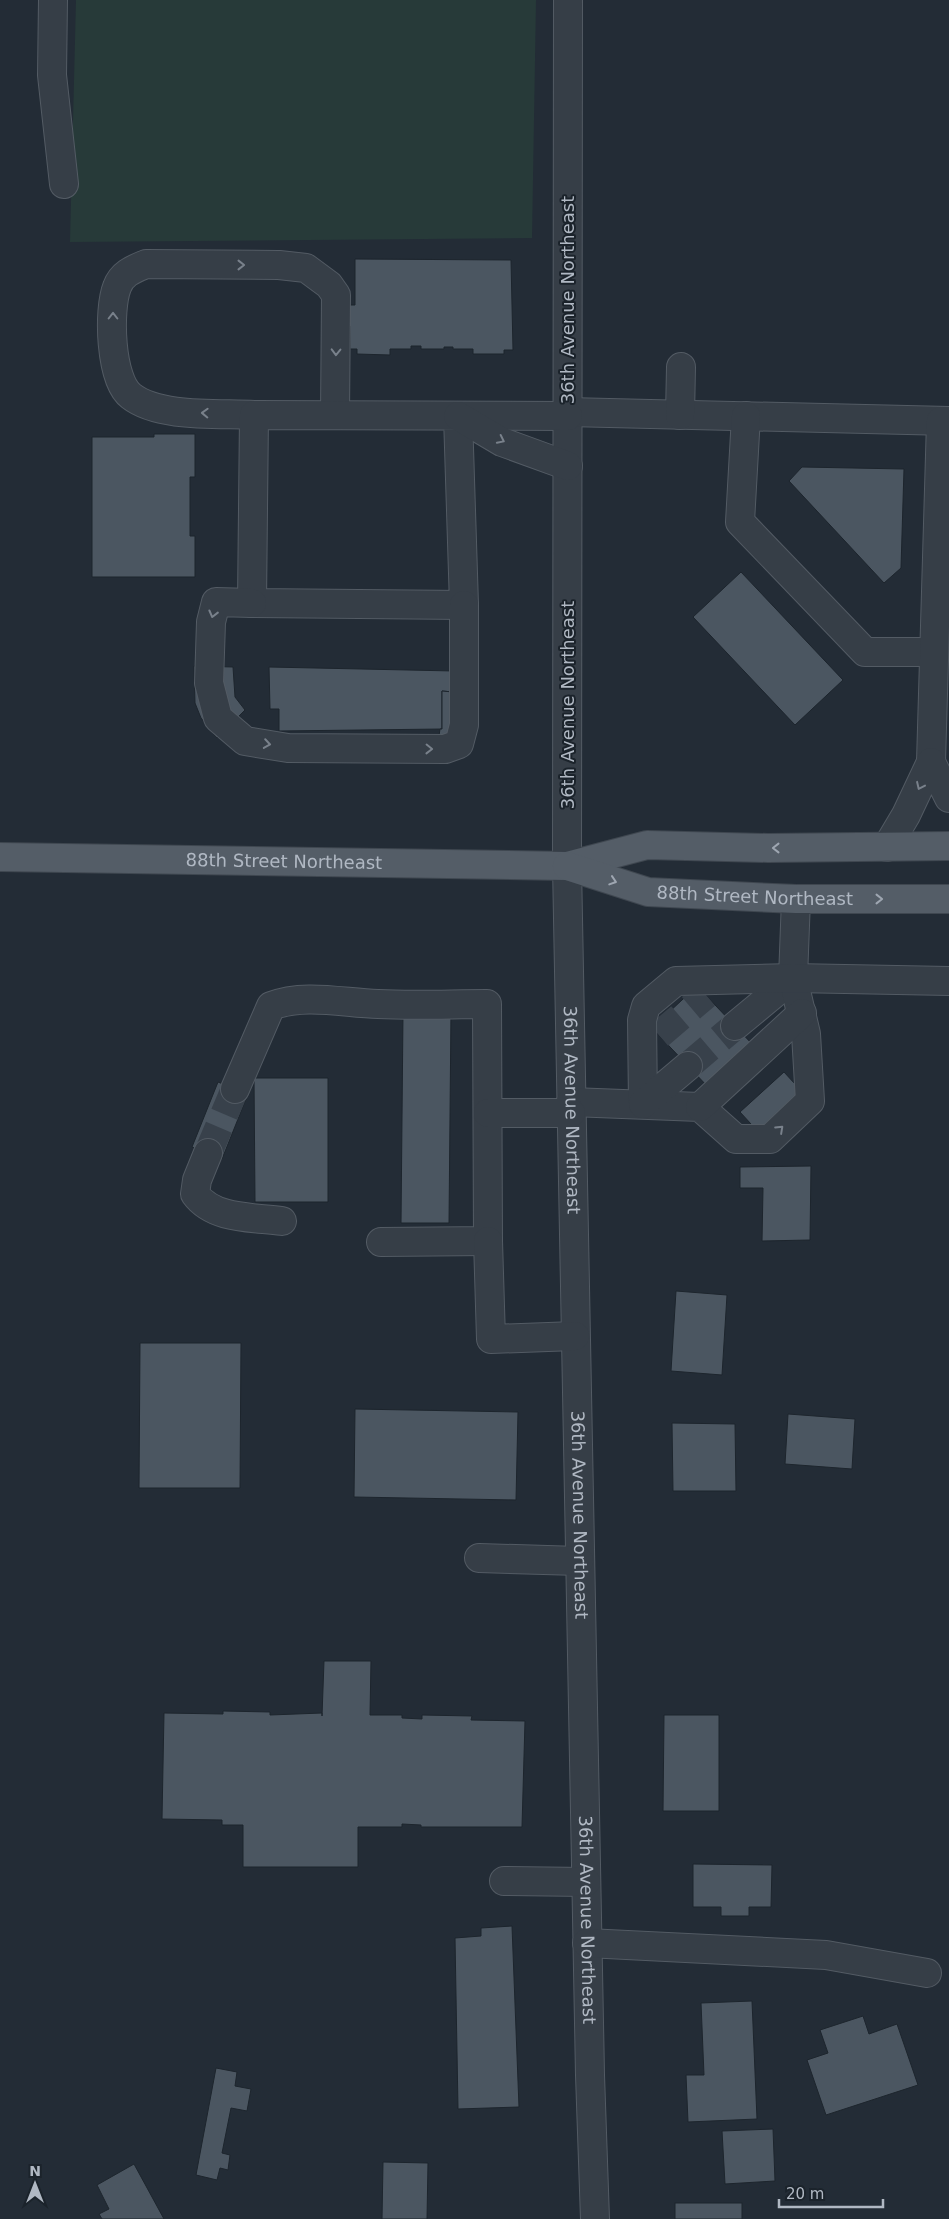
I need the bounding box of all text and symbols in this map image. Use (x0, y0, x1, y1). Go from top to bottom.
street label: 36th Avenue Northeast (557, 196, 578, 404)
one-way arrow (238, 260, 245, 270)
one-way arrow (108, 311, 118, 319)
one-way arrow (331, 348, 341, 356)
one-way arrow (201, 407, 209, 418)
one-way arrow (495, 434, 504, 444)
street label: 36th Avenue Northeast (557, 601, 578, 809)
one-way arrow (208, 610, 219, 619)
one-way arrow (263, 739, 271, 749)
one-way arrow (426, 744, 434, 754)
one-way arrow (916, 781, 926, 790)
one-way arrow (772, 843, 780, 853)
street label: 88th Street Northeast (186, 849, 382, 873)
one-way arrow (608, 875, 617, 885)
street label: 88th Street Northeast (656, 881, 853, 909)
one-way arrow (875, 894, 883, 904)
street label: 36th Avenue Northeast (560, 1005, 585, 1214)
one-way arrow (775, 1126, 784, 1135)
street label: 36th Avenue Northeast (567, 1410, 592, 1619)
street label: 36th Avenue Northeast (575, 1815, 600, 2024)
north arrow (10, 2159, 60, 2209)
text: N (29, 2163, 41, 2179)
scale bar (779, 2176, 883, 2208)
text: 20 m (786, 2185, 824, 2203)

